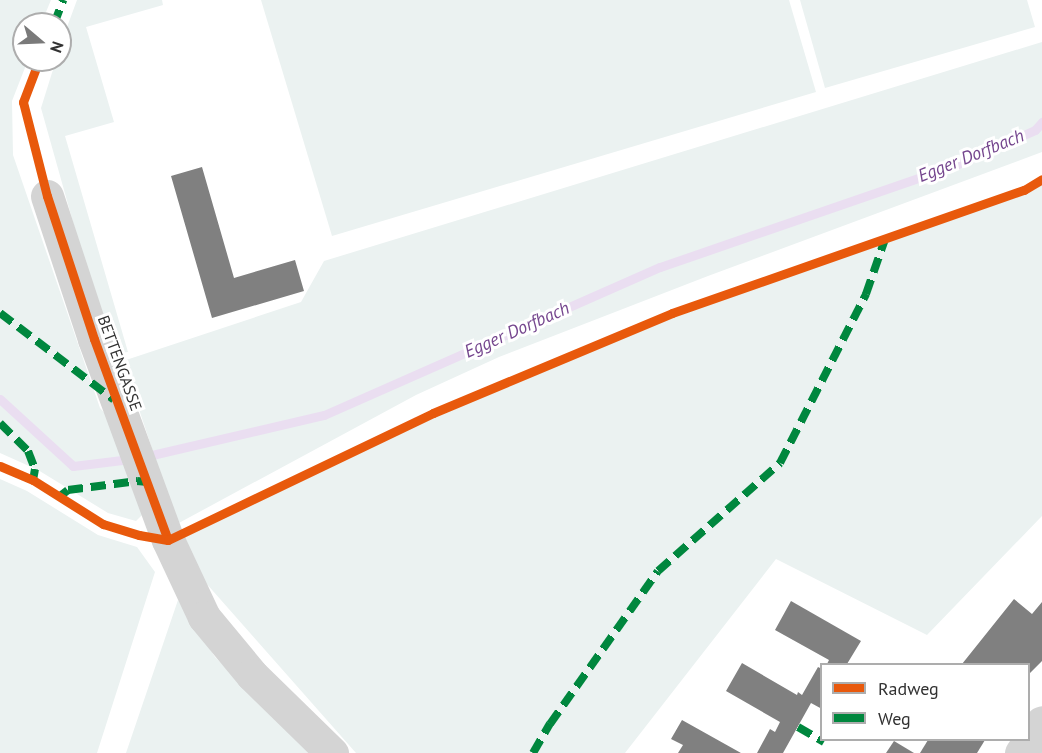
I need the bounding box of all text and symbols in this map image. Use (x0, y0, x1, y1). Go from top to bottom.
north arrow (12, 12, 72, 72)
text: N (46, 39, 68, 55)
water label: Egger Dorfbach (915, 125, 1027, 187)
water label: Egger Dorfbach (461, 297, 573, 363)
street label: BETTENGASSE (94, 313, 146, 413)
legend (820, 663, 1030, 741)
text: Radweg (878, 677, 939, 700)
text: Weg (878, 707, 911, 730)

